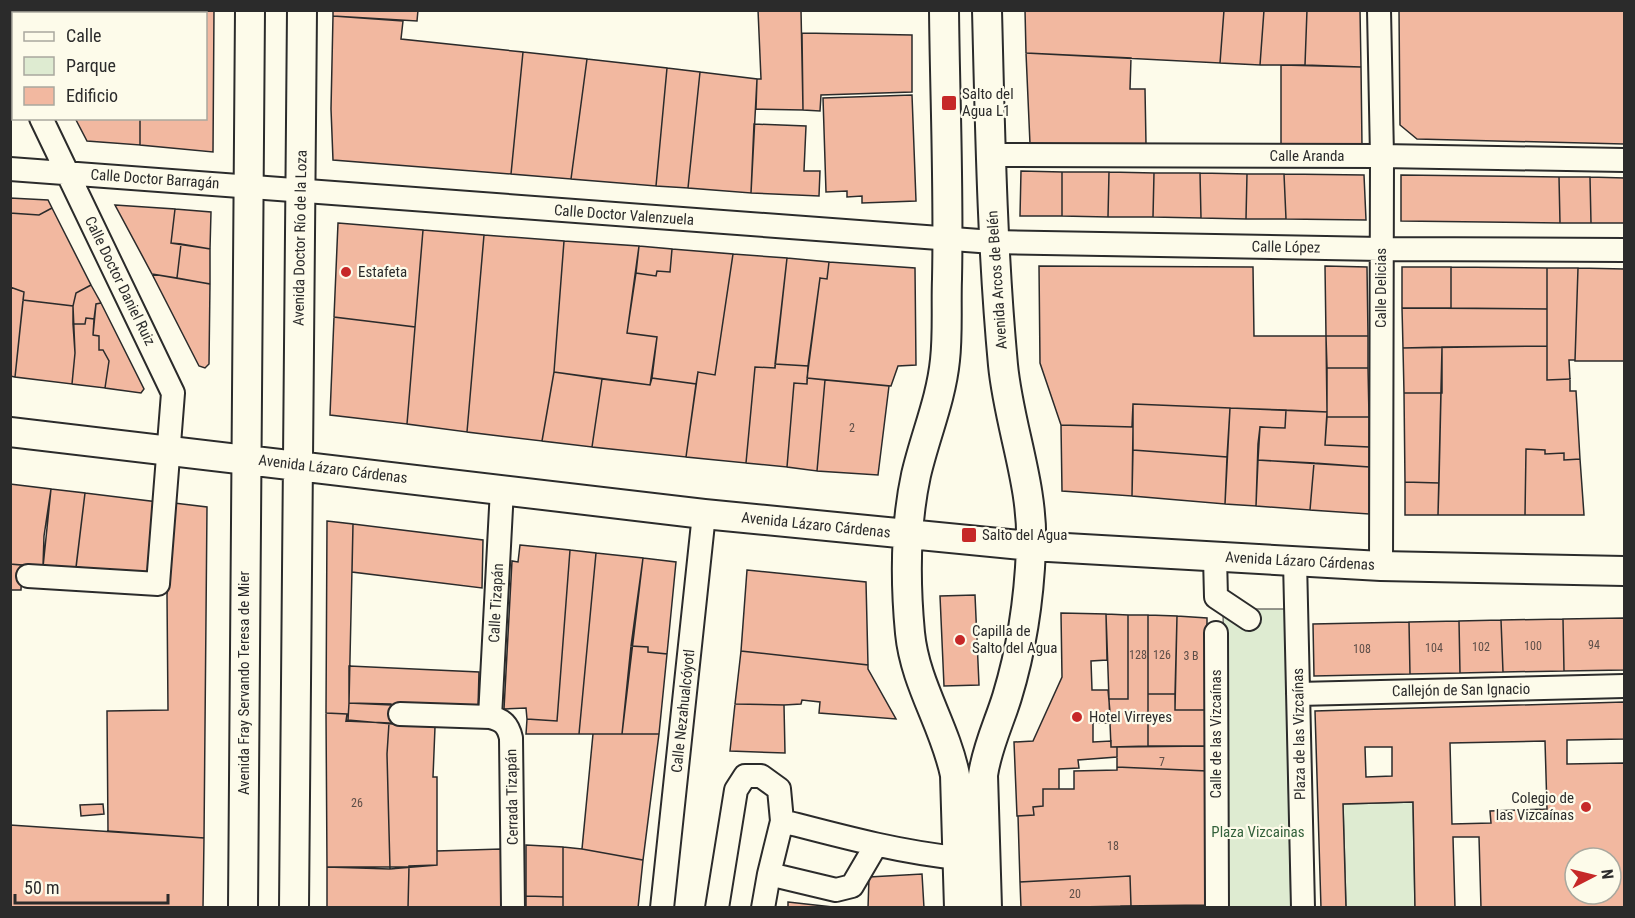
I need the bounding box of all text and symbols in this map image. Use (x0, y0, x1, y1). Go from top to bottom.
legend (12, 12, 207, 120)
text: Calle (66, 25, 102, 46)
text: Parque (66, 55, 116, 76)
text: Edificio (66, 85, 118, 106)
place label: Salto del Agua L1 (962, 85, 1014, 120)
marker: Salto del Agua L1 (940, 94, 958, 112)
street label: Calle Aranda (1269, 147, 1345, 165)
street label: Avenida Doctor Río de la Loza (289, 150, 311, 326)
street label: Calle Doctor Barragán (90, 166, 220, 192)
street label: Calle Doctor Valenzuela (553, 201, 695, 229)
street label: Avenida Arcos de Belén (983, 210, 1011, 350)
street label: Calle Doctor Daniel Ruiz (81, 213, 159, 349)
street label: Calle López (1251, 237, 1321, 257)
street label: Calle Delicias (1372, 248, 1390, 328)
place label: Estafeta (358, 263, 407, 281)
marker: Estafeta (339, 265, 353, 279)
house number: 2 (849, 421, 855, 435)
street label: Avenida Lázaro Cárdenas (258, 451, 409, 487)
street label: Avenida Lázaro Cárdenas (741, 508, 892, 542)
marker: Salto del Agua (960, 526, 978, 544)
place label: Salto del Agua (982, 526, 1068, 544)
street label: Avenida Lázaro Cárdenas (1225, 548, 1375, 574)
street label: Calle Tizapán (485, 563, 507, 643)
street label: Avenida Fray Servando Teresa de Mier (235, 570, 253, 795)
place label: Capilla de Salto del Agua (972, 622, 1058, 657)
marker: Capilla de Salto del Agua (953, 633, 967, 647)
house number: 94 (1588, 638, 1600, 652)
house number: 100 (1524, 639, 1542, 653)
house number: 102 (1472, 640, 1490, 654)
house number: 104 (1425, 641, 1443, 655)
house number: 108 (1353, 642, 1371, 656)
street label: Calle Nezahualcóyotl (668, 648, 698, 774)
house number: 128 (1129, 648, 1147, 662)
house number: 126 (1153, 648, 1171, 662)
house number: 3 B (1183, 649, 1199, 663)
street label: Plaza de las Vizcaínas (1289, 668, 1309, 800)
street label: Calle de las Vizcaínas (1207, 669, 1225, 799)
street label: Callejón de San Ignacio (1392, 680, 1530, 700)
place label: Hotel Virreyes (1089, 708, 1172, 726)
marker: Hotel Virreyes (1070, 710, 1084, 724)
street label: Cerrada Tizapán (502, 749, 522, 845)
house number: 7 (1159, 755, 1165, 769)
place label: Colegio de las Vizcaínas (1496, 789, 1574, 824)
house number: 26 (351, 796, 363, 810)
marker: Colegio de las Vizcaínas (1579, 800, 1593, 814)
park label: Plaza Vizcainas (1211, 823, 1305, 841)
house number: 18 (1107, 839, 1119, 853)
north arrow (1563, 846, 1623, 906)
scale bar (15, 867, 168, 905)
text: N (1597, 868, 1617, 880)
text: 50 m (24, 877, 59, 898)
house number: 20 (1069, 887, 1081, 901)

